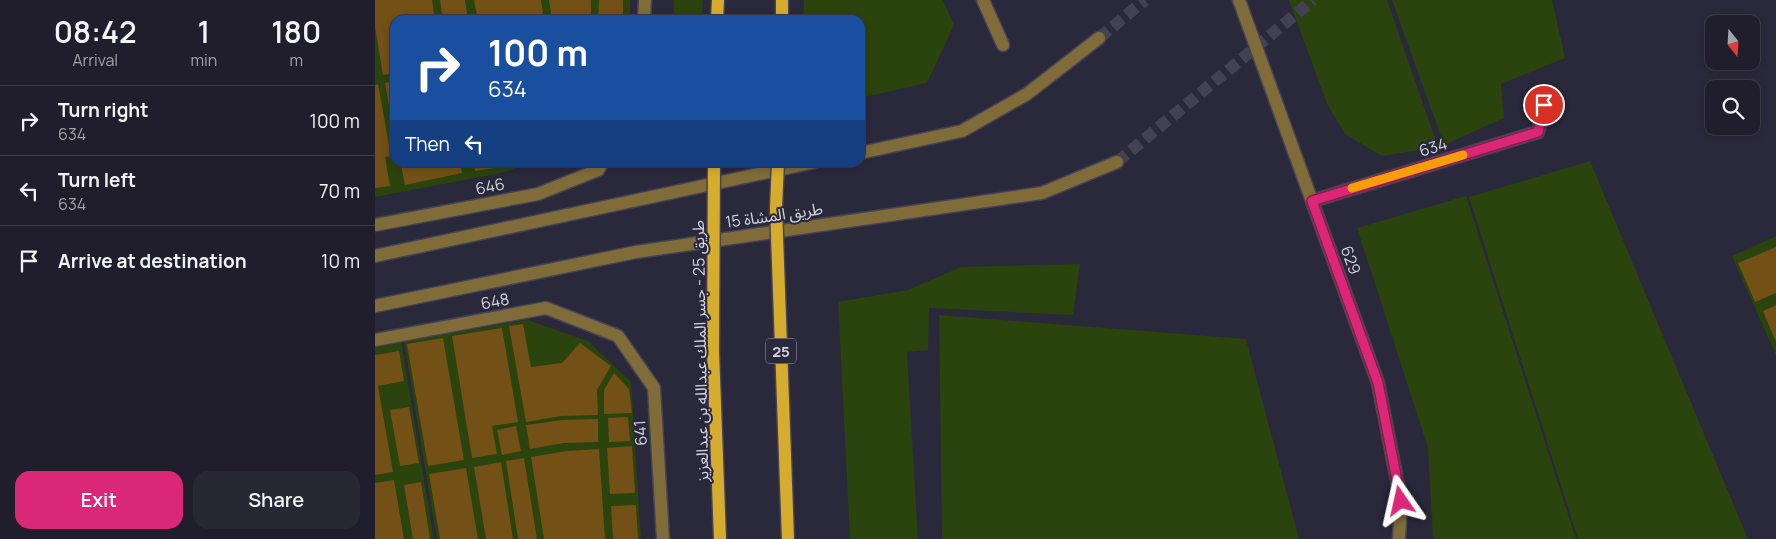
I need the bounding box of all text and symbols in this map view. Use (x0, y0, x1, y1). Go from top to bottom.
text: 08:42 (54, 11, 137, 52)
text: 1 (198, 11, 210, 52)
text: 180 (271, 11, 321, 52)
north arrow (1705, 15, 1760, 70)
map controls (1705, 15, 1760, 135)
text: 100 m (488, 29, 588, 77)
icon: right (405, 35, 470, 100)
text: Arrival (72, 49, 118, 71)
text: min (191, 49, 217, 71)
text: m (289, 49, 303, 71)
text: 634 (488, 74, 527, 104)
button: search (1705, 80, 1760, 135)
pin (1523, 84, 1565, 126)
icon: arrive (1530, 91, 1558, 119)
text: Turn right (58, 97, 148, 123)
icon: right (15, 107, 43, 135)
text: 100 m (309, 108, 360, 134)
text: 634 (58, 123, 86, 145)
icon: left (460, 130, 488, 158)
text: Then (405, 131, 450, 157)
street label: 634 (1416, 132, 1450, 162)
text: Turn left (58, 167, 136, 193)
street label: 646 (474, 172, 506, 200)
icon: left (15, 177, 43, 205)
text: 70 m (319, 178, 360, 204)
text: 634 (58, 193, 86, 215)
street label: طريق المشاة 15 (724, 197, 824, 233)
street label: طريق 25 - جسر الملك عبدالله بن عبدالعزيز (687, 220, 713, 483)
street label: 629 (1336, 243, 1366, 277)
icon: arrive (15, 247, 43, 275)
text: Arrive at destination (58, 248, 247, 274)
text: 10 m (321, 248, 360, 274)
street label: 648 (479, 287, 511, 315)
road number: 25 (766, 338, 796, 364)
street label: 641 (628, 419, 652, 447)
button: Exit (15, 471, 183, 529)
button: Share (193, 471, 360, 529)
position arrow (1374, 474, 1426, 526)

